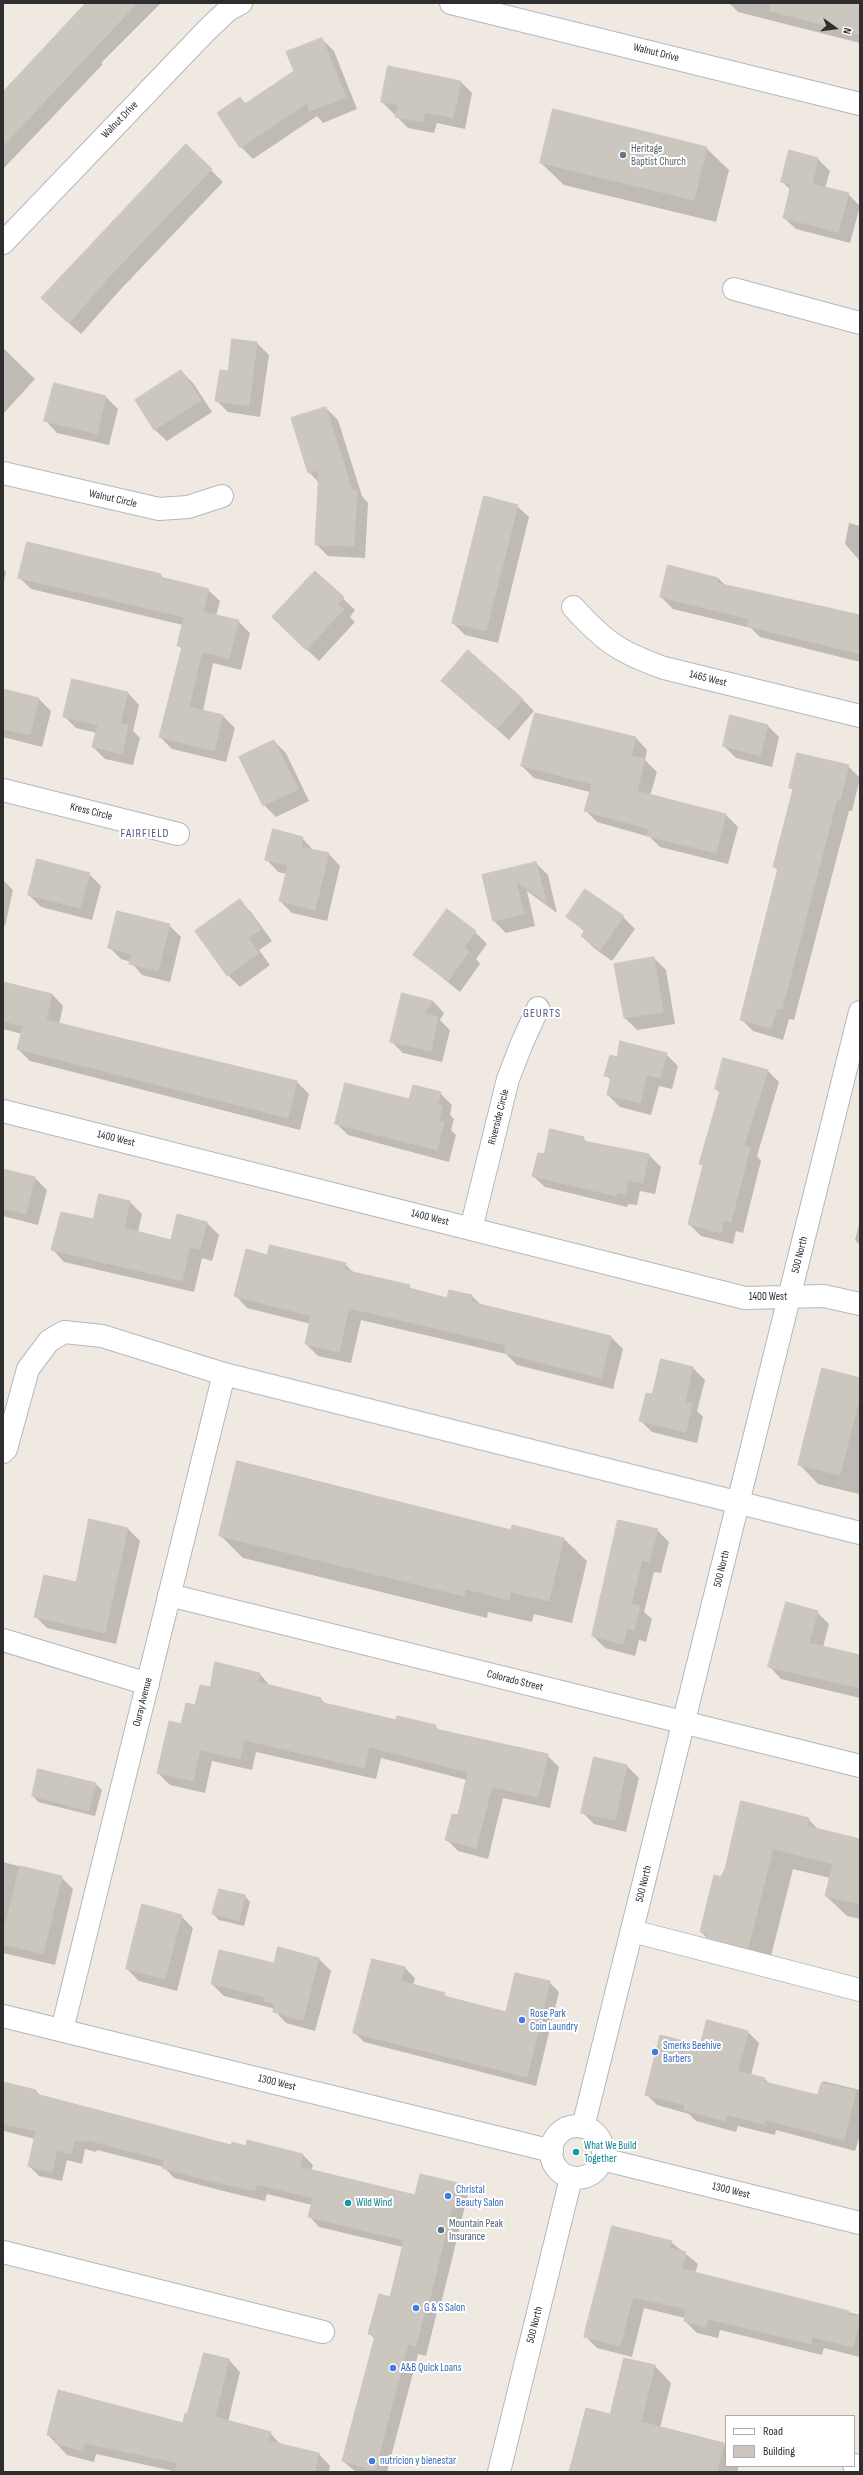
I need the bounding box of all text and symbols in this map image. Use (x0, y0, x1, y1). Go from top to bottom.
north arrow (815, 8, 855, 48)
text: N (840, 27, 854, 35)
street label: Walnut Drive (632, 41, 680, 65)
street label: Walnut Drive (99, 99, 141, 141)
place label: Heritage Baptist Church (631, 142, 686, 168)
marker: Heritage Baptist Church (618, 150, 628, 160)
street label: Walnut Circle (88, 487, 138, 511)
street label: 1465 West (688, 668, 728, 690)
street label: Kress Circle (69, 800, 113, 824)
district label: FAIRFIELD (120, 827, 170, 841)
district label: GEURTS (523, 1007, 561, 1021)
street label: Riverside Circle (486, 1088, 512, 1146)
street label: 1400 West (96, 1128, 136, 1150)
street label: 1400 West (410, 1207, 450, 1229)
street label: 500 North (789, 1235, 811, 1275)
street label: 1400 West (749, 1290, 787, 1304)
street label: 500 North (711, 1549, 733, 1589)
street label: Colorado Street (485, 1668, 545, 1694)
street label: Ouray Avenue (131, 1676, 155, 1728)
street label: 500 North (633, 1864, 655, 1904)
place label: Rose Park Coin Laundry (530, 2007, 578, 2033)
marker: Rose Park Coin Laundry (517, 2015, 527, 2025)
place label: Smerks Beehive Barbers (663, 2039, 721, 2065)
marker: Smerks Beehive Barbers (650, 2047, 660, 2057)
street label: 1300 West (257, 2072, 297, 2094)
place label: What We Build Together (584, 2139, 637, 2165)
marker: What We Build Together (571, 2147, 581, 2157)
street label: 1300 West (711, 2180, 751, 2202)
place label: Christal Beauty Salon (456, 2183, 504, 2209)
marker: Christal Beauty Salon (443, 2191, 453, 2201)
place label: Wild Wind (356, 2196, 392, 2210)
marker: Wild Wind (343, 2198, 353, 2208)
place label: Mountain Peak Insurance (449, 2217, 503, 2243)
marker: Mountain Peak Insurance (436, 2225, 446, 2235)
place label: G & S Salon (424, 2301, 465, 2315)
marker: G & S Salon (411, 2303, 421, 2313)
street label: 500 North (524, 2305, 546, 2345)
place label: A&B Quick Loans (401, 2361, 462, 2375)
marker: A&B Quick Loans (388, 2363, 398, 2373)
legend (725, 2415, 855, 2467)
text: Road (763, 2424, 783, 2439)
text: Building (763, 2444, 795, 2459)
place label: nutricion y bienestar (380, 2454, 456, 2468)
marker: nutricion y bienestar (367, 2456, 377, 2466)

